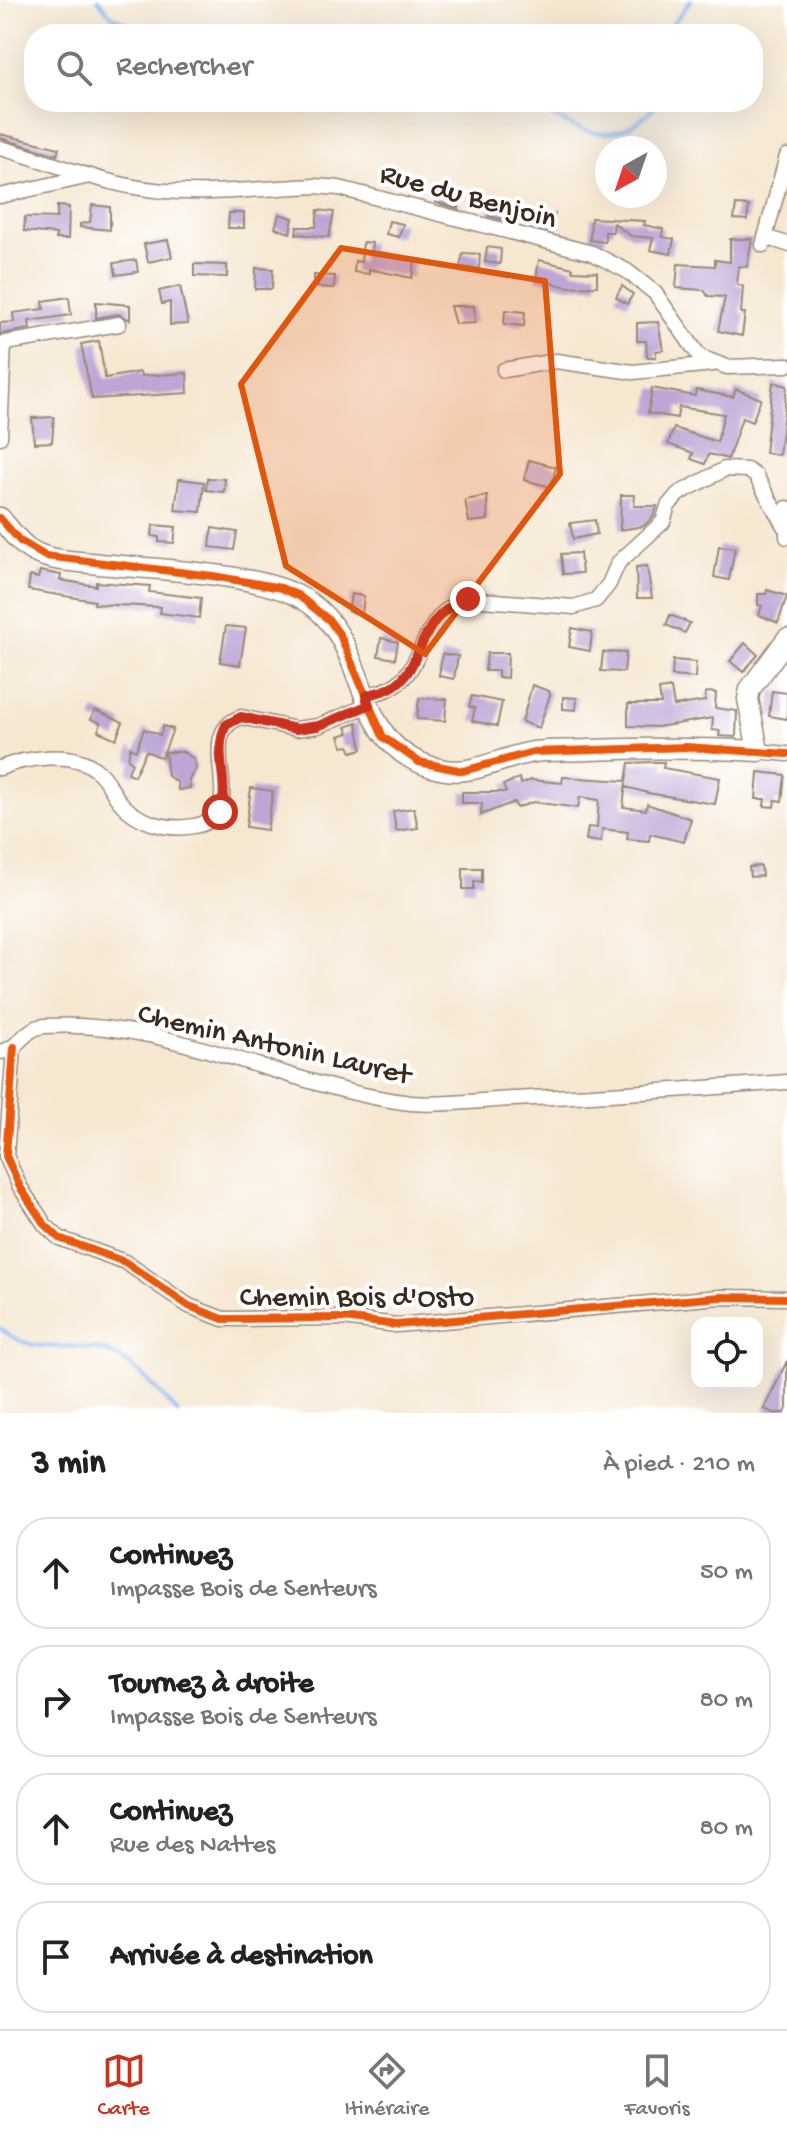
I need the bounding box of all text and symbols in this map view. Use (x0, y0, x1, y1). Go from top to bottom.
search box (24, 24, 763, 112)
icon: search (52, 46, 96, 90)
text: Rechercher (116, 51, 252, 86)
north arrow (595, 136, 667, 208)
street label: Rue du Benjoin (376, 158, 560, 239)
route end (450, 581, 486, 617)
route start (202, 794, 238, 830)
street label: Chemin Antonin Lauret (134, 998, 417, 1095)
street label: Chemin Bois d'Osto (240, 1282, 474, 1317)
map controls (691, 1317, 763, 1389)
button: locate (691, 1317, 763, 1389)
text: 3 min (32, 1445, 105, 1485)
text: À pied · 210 m (603, 1450, 755, 1481)
text: Continuez (110, 1540, 232, 1575)
icon: ahead (34, 1551, 78, 1595)
text: 50 m (700, 1558, 753, 1589)
text: Impasse Bois de Senteurs (110, 1575, 376, 1606)
text: Tournez à droite (110, 1668, 314, 1703)
icon: right (34, 1679, 78, 1723)
text: 80 m (699, 1686, 753, 1717)
text: Impasse Bois de Senteurs (110, 1703, 376, 1734)
text: Continuez (110, 1796, 232, 1831)
icon: ahead (34, 1807, 78, 1851)
text: 80 m (699, 1814, 753, 1845)
text: Rue des Nattes (110, 1831, 275, 1862)
icon: arrive (34, 1935, 78, 1979)
text: Arrivée à destination (110, 1940, 373, 1975)
tab: Carte (97, 2049, 150, 2123)
tab: Itinéraire (345, 2049, 429, 2123)
tab: Favoris (624, 2049, 690, 2123)

